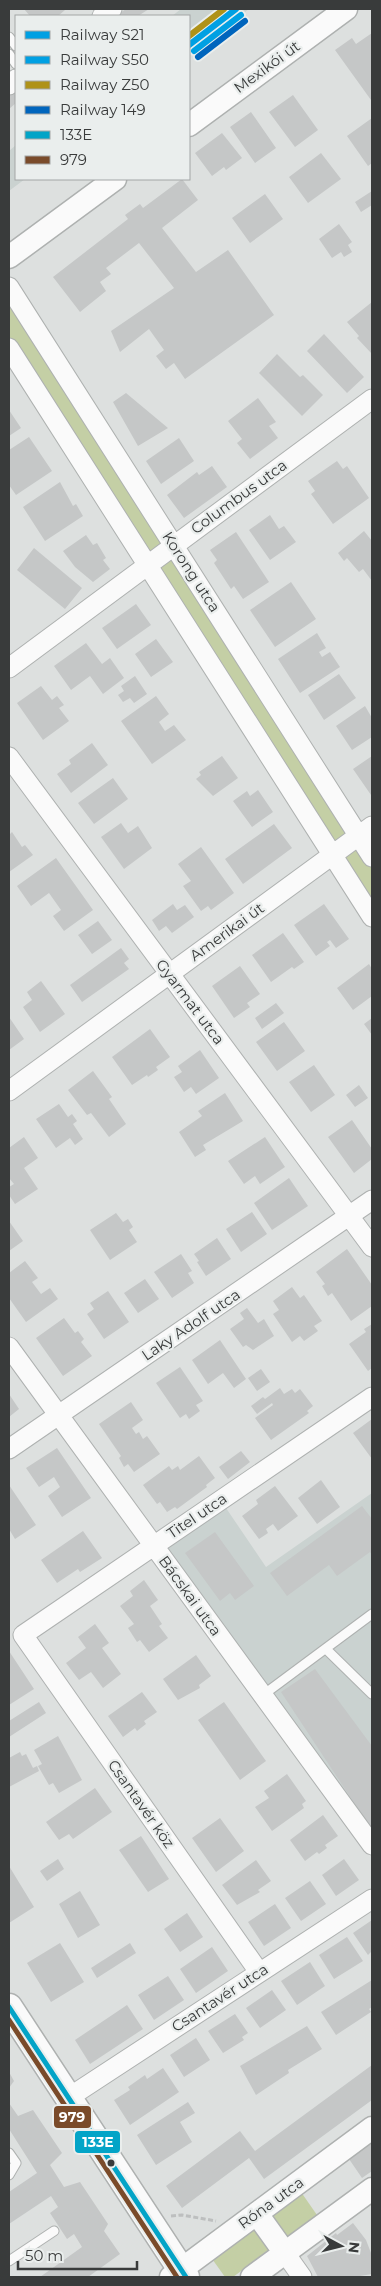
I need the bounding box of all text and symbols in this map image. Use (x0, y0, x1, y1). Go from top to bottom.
legend (15, 15, 190, 180)
text: Railway S21 (60, 25, 144, 44)
street label: Mexikói út (230, 36, 304, 97)
text: Railway S50 (60, 50, 149, 69)
text: Railway Z50 (60, 75, 149, 94)
text: Railway 149 (60, 100, 146, 119)
text: 133E (60, 125, 92, 144)
text: 979 (60, 150, 87, 169)
street label: Columbus utca (187, 455, 291, 538)
street label: Korong utca (158, 528, 225, 616)
street label: Amerikai út (186, 898, 268, 965)
street label: Gyarmat utca (152, 955, 229, 1048)
street label: Laky Adolf utca (138, 1285, 244, 1365)
street label: Titel utca (163, 1489, 230, 1543)
street label: Bácskai utca (155, 1552, 226, 1640)
street label: Csantavér köz (104, 1756, 179, 1852)
street label: Csantavér utca (168, 1959, 272, 2036)
line badge: 979 (53, 2105, 92, 2129)
text: 979 (59, 2108, 85, 2126)
line badge: 133E (74, 2130, 121, 2154)
text: 133E (82, 2133, 114, 2151)
unlabelled marker (106, 2158, 116, 2168)
street label: Róna utca (234, 2172, 307, 2233)
north arrow (316, 2221, 366, 2271)
scale bar (18, 2238, 136, 2270)
text: N (344, 2241, 364, 2254)
text: 50 m (25, 2246, 63, 2265)

